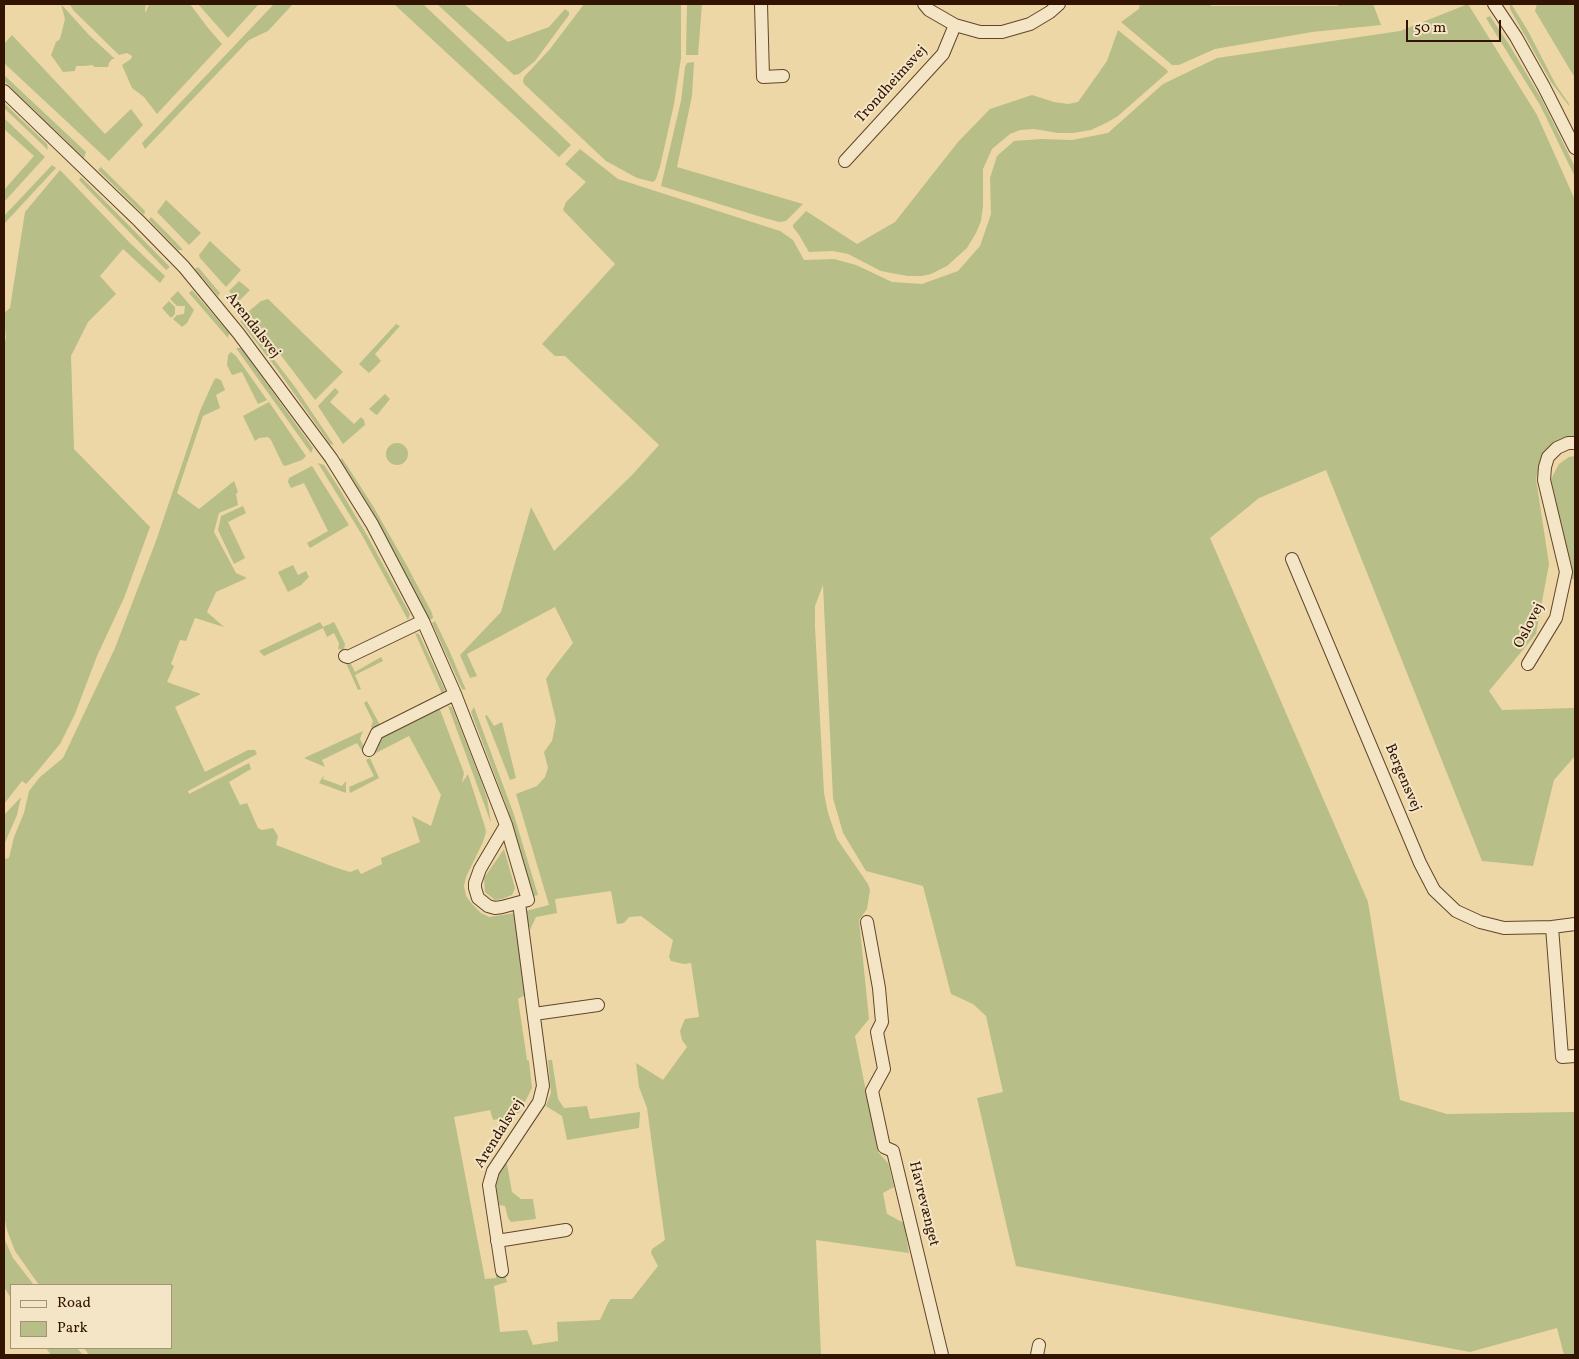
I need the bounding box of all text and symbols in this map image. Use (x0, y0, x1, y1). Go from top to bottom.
scale bar (1409, 10, 1504, 42)
text: 50 m (1414, 18, 1446, 39)
street label: Trondheimsvej (852, 42, 932, 128)
street label: Arendalsvej (221, 290, 283, 362)
street label: Oslovej (1511, 600, 1549, 652)
street label: Bergensvej (1380, 741, 1424, 815)
street label: Arendalsvej (472, 1096, 528, 1172)
street label: Havrevænget (904, 1160, 942, 1248)
legend (10, 1284, 172, 1349)
text: Road (57, 1293, 91, 1314)
text: Park (57, 1318, 88, 1339)

